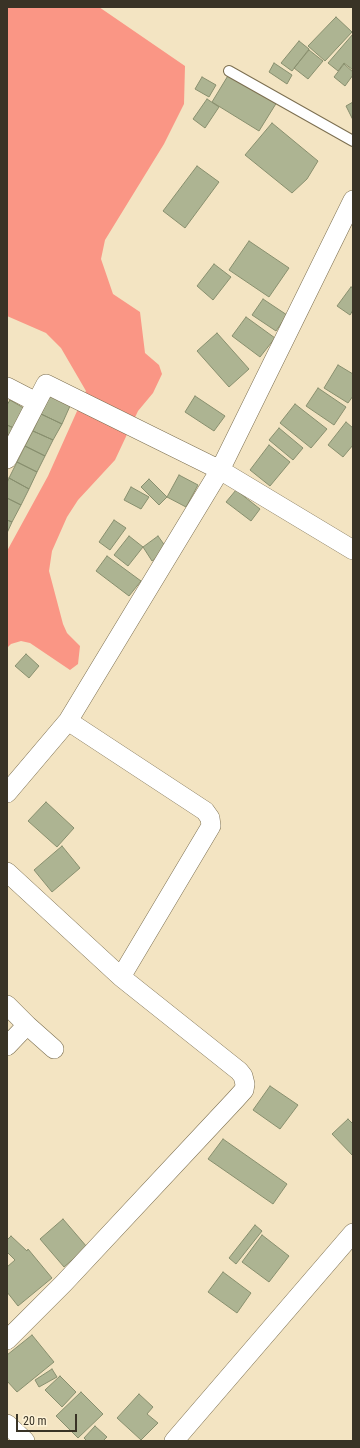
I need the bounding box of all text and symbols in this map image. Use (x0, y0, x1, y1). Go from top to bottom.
scale bar (18, 1406, 79, 1432)
text: 20 m (23, 1414, 47, 1428)

